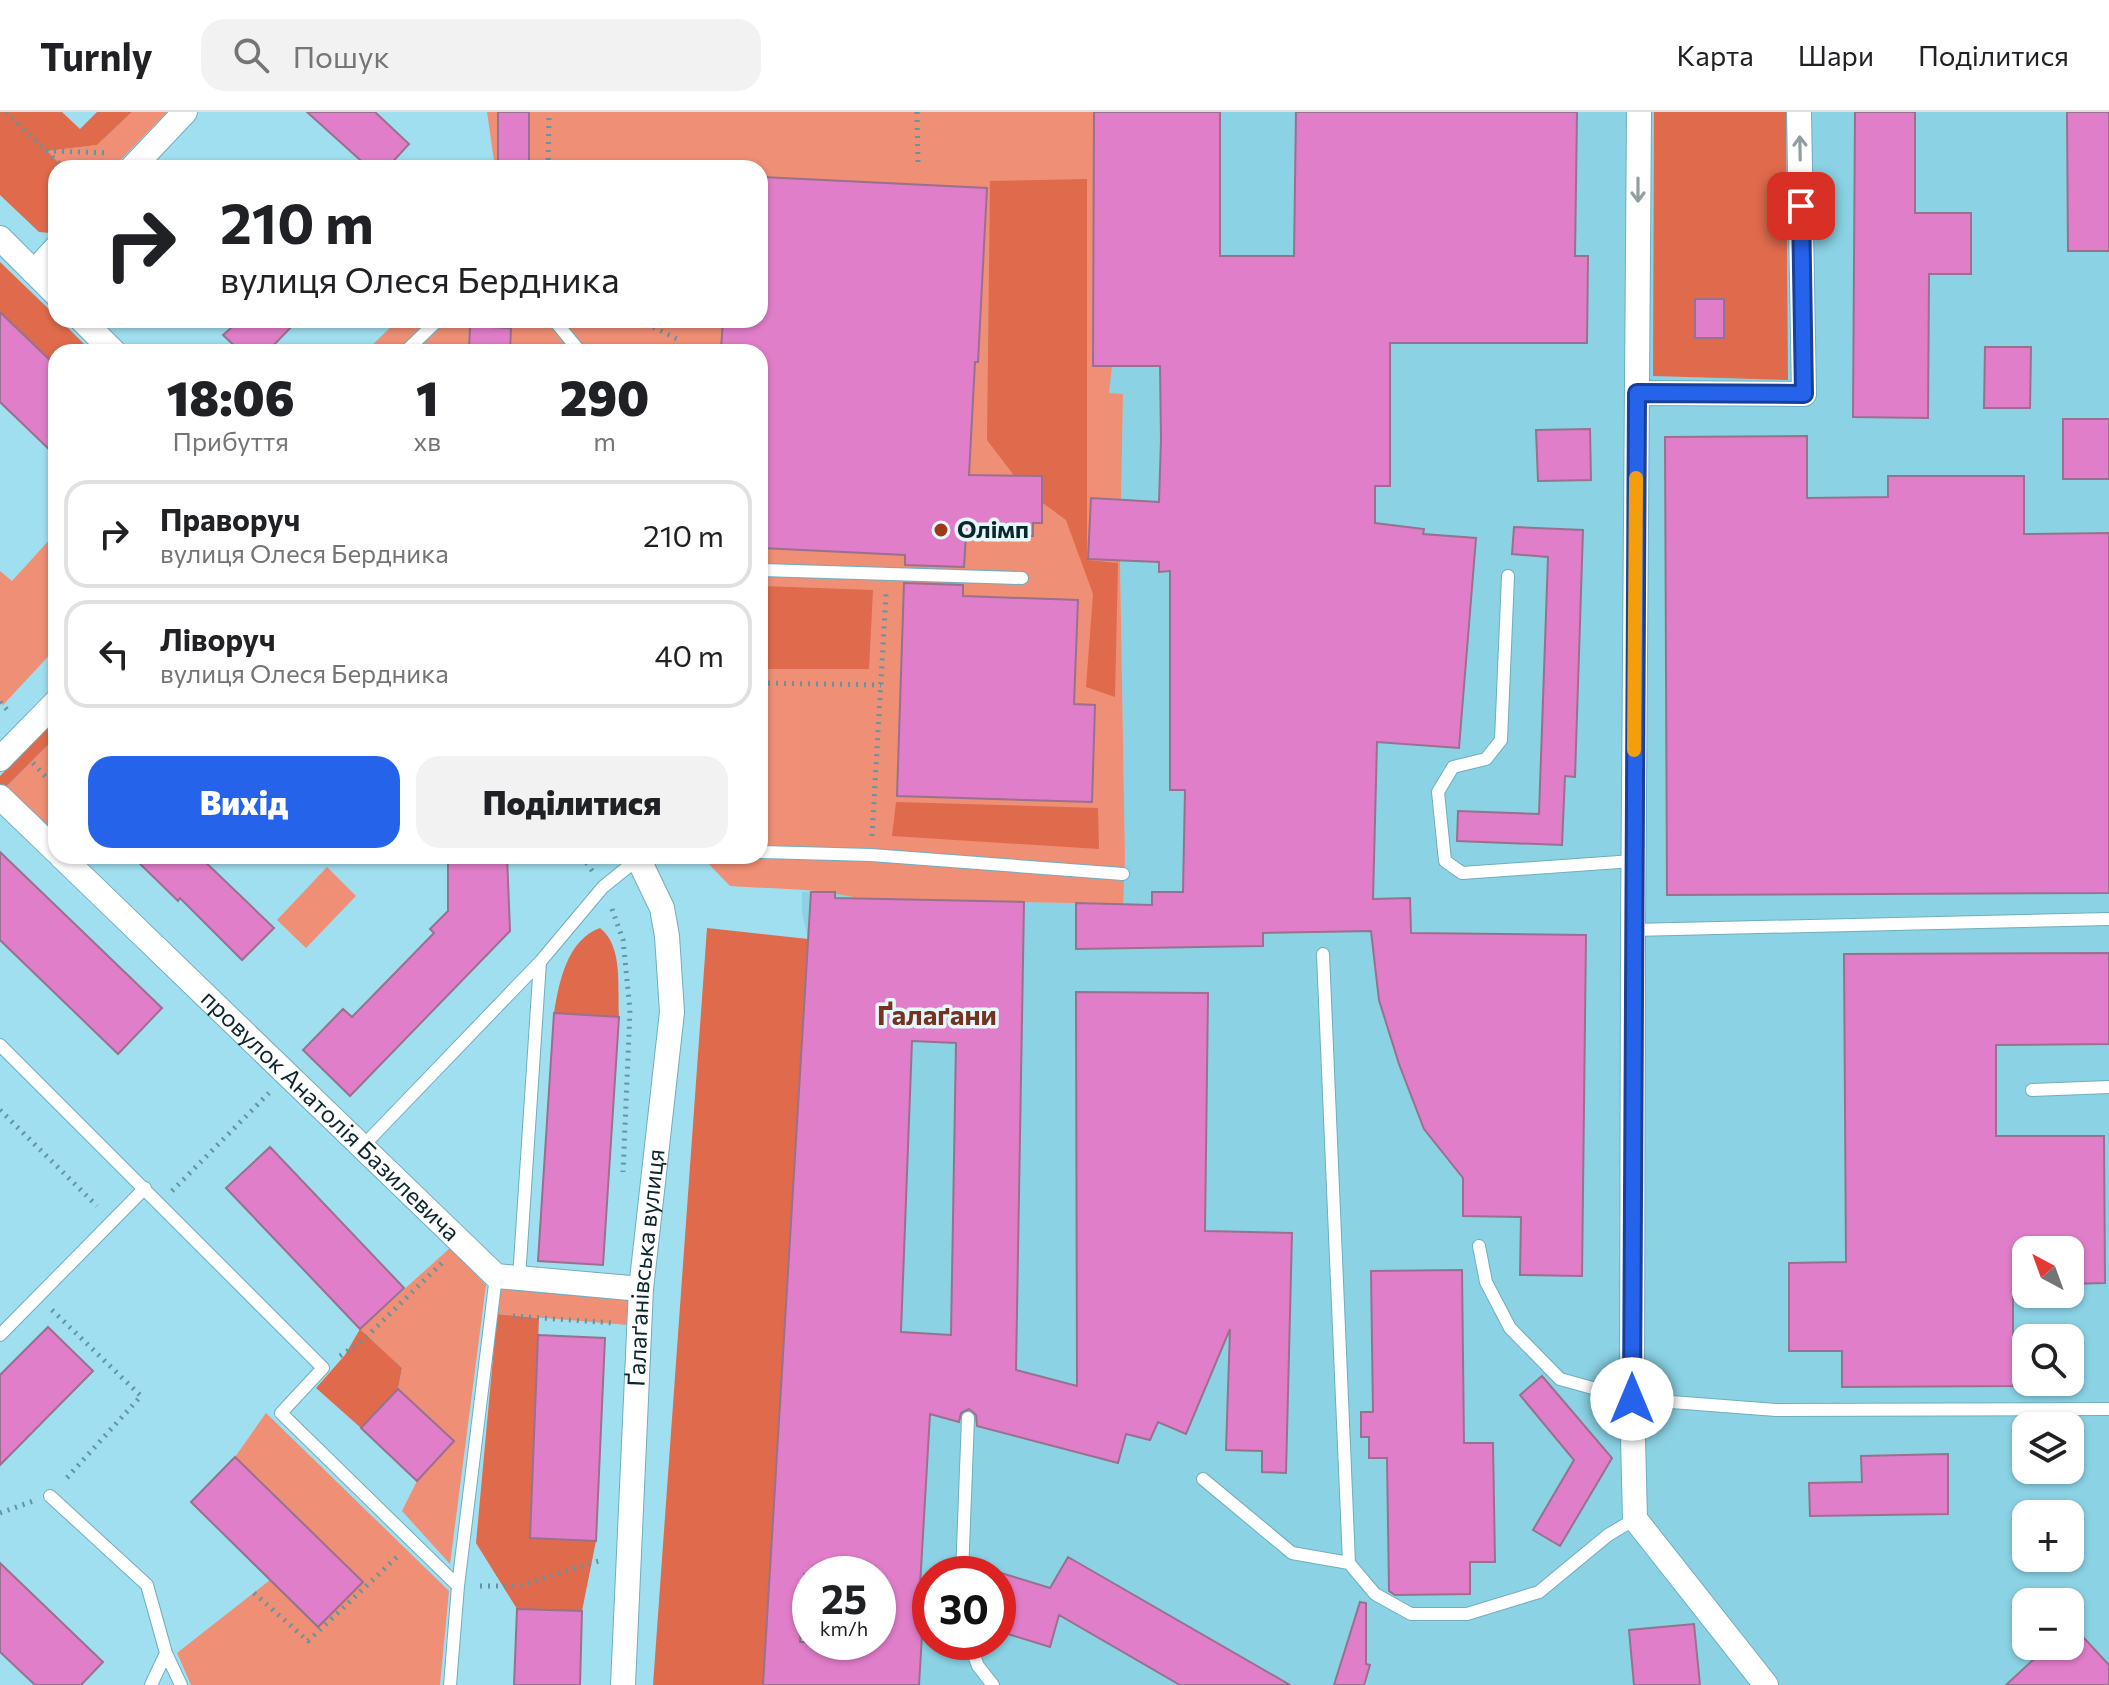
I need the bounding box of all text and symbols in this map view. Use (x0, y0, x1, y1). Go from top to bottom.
search box (201, 19, 761, 91)
text: Turnly (40, 32, 153, 79)
icon: search (229, 33, 273, 77)
text: Пошук (293, 37, 390, 74)
text: Карта (1677, 38, 1754, 72)
text: Шари (1798, 38, 1874, 72)
text: Поділитися (1918, 38, 2069, 72)
one-way arrow (1792, 135, 1808, 162)
pin (1767, 172, 1835, 240)
one-way arrow (1630, 176, 1646, 203)
icon: arrive (1779, 184, 1823, 228)
text: 210 m (220, 187, 374, 256)
icon: right (88, 192, 192, 296)
text: вулиця Олеся Бердника (220, 256, 620, 300)
text: 18:06 (167, 367, 295, 426)
text: 1 (416, 367, 438, 426)
text: 290 (560, 367, 649, 426)
text: Прибуття (173, 425, 289, 456)
text: хв (413, 425, 441, 456)
text: m (593, 425, 616, 456)
text: Праворуч (160, 500, 300, 537)
icon: right (92, 512, 136, 556)
place label: Олімп (957, 514, 1029, 543)
text: 210 m (643, 516, 724, 553)
marker: Олімп (932, 521, 950, 539)
text: вулиця Олеся Бердника (160, 537, 449, 568)
text: Ліворуч (160, 620, 276, 657)
icon: left (92, 632, 136, 676)
text: 40 m (655, 636, 724, 673)
text: вулиця Олеся Бердника (160, 657, 449, 688)
button: Вихід (88, 756, 400, 848)
button: Поділитися (416, 756, 728, 848)
street label: провулок Анатолія Базилевича (196, 983, 466, 1246)
district label: Ґалаґани (877, 997, 997, 1031)
street label: Ґалаґанівська вулиця (621, 1147, 670, 1387)
north arrow (2012, 1236, 2084, 1308)
map controls (2012, 1236, 2084, 1660)
button: search (2012, 1324, 2084, 1396)
position arrow (1590, 1357, 1674, 1441)
button: layers (2012, 1412, 2084, 1484)
button: + (2012, 1500, 2084, 1572)
speed limit sign: 30 (912, 1556, 1016, 1660)
text: 25 (821, 1573, 867, 1622)
button: − (2012, 1588, 2084, 1660)
text: km/h (820, 1616, 868, 1640)

